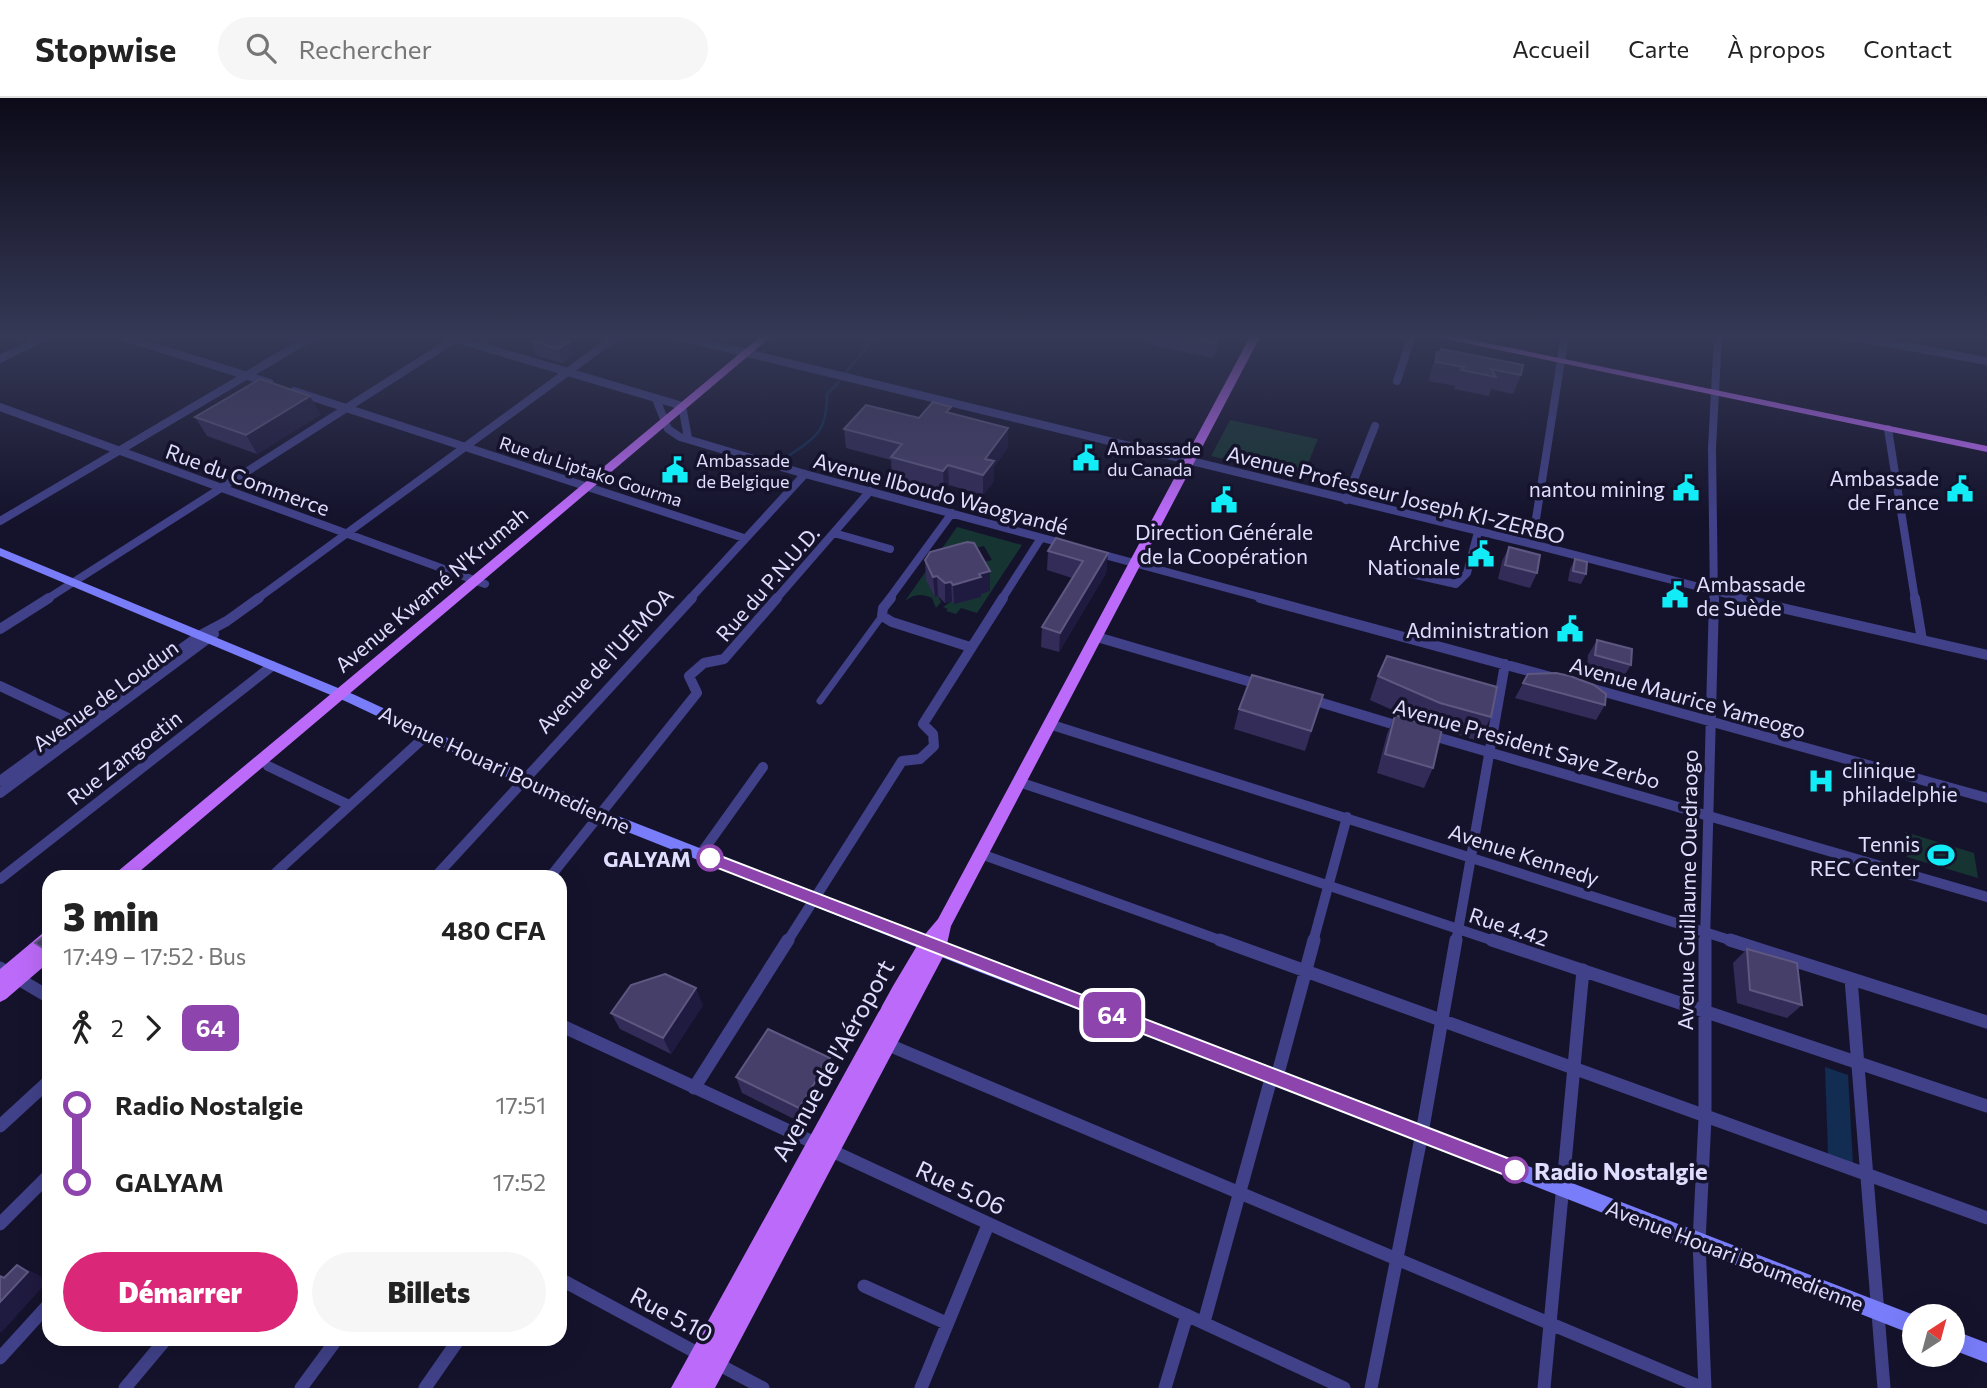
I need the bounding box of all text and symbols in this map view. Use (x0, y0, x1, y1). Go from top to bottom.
search box (218, 17, 708, 80)
text: Stopwise (35, 28, 176, 69)
icon: search (242, 29, 280, 67)
text: Rechercher (298, 33, 432, 64)
text: Accueil (1512, 34, 1590, 63)
text: Carte (1628, 34, 1689, 63)
text: À propos (1727, 34, 1825, 63)
text: Contact (1863, 34, 1952, 63)
street label: Rue du Liptako Gourma (497, 431, 685, 511)
place label: Ambassade du Canada (1107, 437, 1201, 480)
street label: Rue du Commerce (163, 438, 333, 520)
street label: Avenue Professeur Joseph KI-ZERBO (1224, 440, 1568, 548)
public building icon: Ambassade du Canada (1071, 443, 1101, 473)
street label: Avenue Ilboudo Waogyandé (811, 447, 1071, 539)
place label: Ambassade de Belgique (696, 449, 790, 492)
public building icon: Ambassade de Belgique (660, 455, 690, 485)
place label: Ambassade de France (1830, 465, 1939, 514)
public building icon: nantou mining (1671, 473, 1701, 503)
public building icon: Ambassade de France (1945, 474, 1975, 504)
place label: nantou mining (1529, 476, 1665, 501)
public building icon: Direction Générale de la Coopération (1209, 485, 1239, 515)
street label: Avenue Kwamé N'Krumah (329, 501, 533, 677)
place label: Direction Générale de la Coopération (1135, 519, 1313, 568)
street label: Rue du P.N.U.D. (710, 520, 824, 646)
place label: Archive Nationale (1367, 530, 1460, 579)
public building icon: Archive Nationale (1466, 539, 1496, 569)
place label: Ambassade de Suède (1696, 571, 1806, 620)
public building icon: Ambassade de Suède (1660, 580, 1690, 610)
street label: Avenue de l'UEMOA (530, 582, 678, 738)
public building icon: Administration (1555, 614, 1585, 644)
place label: Administration (1406, 617, 1549, 642)
street label: Avenue de Loudun (27, 634, 183, 756)
street label: Avenue Maurice Yameogo (1567, 651, 1809, 743)
street label: Avenue President Saye Zerbo (1391, 693, 1663, 793)
street label: Avenue Houari Boumedienne (376, 700, 634, 838)
street label: Rue Zangoetin (62, 704, 186, 810)
street label: Avenue Guillaume Ouedraogo (1672, 749, 1702, 1031)
place label: clinique philadelphie (1842, 757, 1958, 806)
hospital icon: clinique philadelphie (1806, 766, 1836, 796)
street label: Avenue Kennedy (1446, 818, 1602, 890)
place label: Tennis REC Center (1810, 831, 1920, 880)
sports icon: Tennis REC Center (1926, 840, 1956, 870)
marker: GALYAM (697, 845, 723, 871)
place label: GALYAM (603, 846, 691, 871)
text: 3 min (63, 892, 159, 939)
street label: Rue 4.42 (1466, 901, 1552, 951)
text: 480 CFA (441, 914, 546, 945)
text: 17:49 – 17:52 · Bus (63, 942, 246, 970)
street label: Avenue de l'Aéroport (765, 954, 899, 1166)
line badge: 64 (1080, 992, 1144, 1038)
text: 64 (1097, 1000, 1127, 1029)
icon: walk (63, 1009, 101, 1047)
icon: forward (134, 1009, 172, 1047)
text: 64 (196, 1013, 225, 1042)
text: 2 (111, 1014, 124, 1042)
text: Radio Nostalgie (115, 1089, 303, 1120)
text: 17:51 (496, 1091, 546, 1119)
street label: Rue 5.06 (912, 1154, 1010, 1220)
place label: Radio Nostalgie (1534, 1156, 1708, 1185)
marker: Radio Nostalgie (1502, 1157, 1528, 1183)
text: GALYAM (115, 1166, 224, 1197)
text: 17:52 (493, 1168, 546, 1196)
street label: Avenue Houari Boumedienne (1603, 1194, 1867, 1316)
button: Démarrer (63, 1252, 298, 1332)
button: Billets (312, 1252, 546, 1332)
street label: Rue 5.10 (626, 1280, 718, 1348)
north arrow (1902, 1304, 1965, 1367)
map controls (1902, 1304, 1965, 1367)

